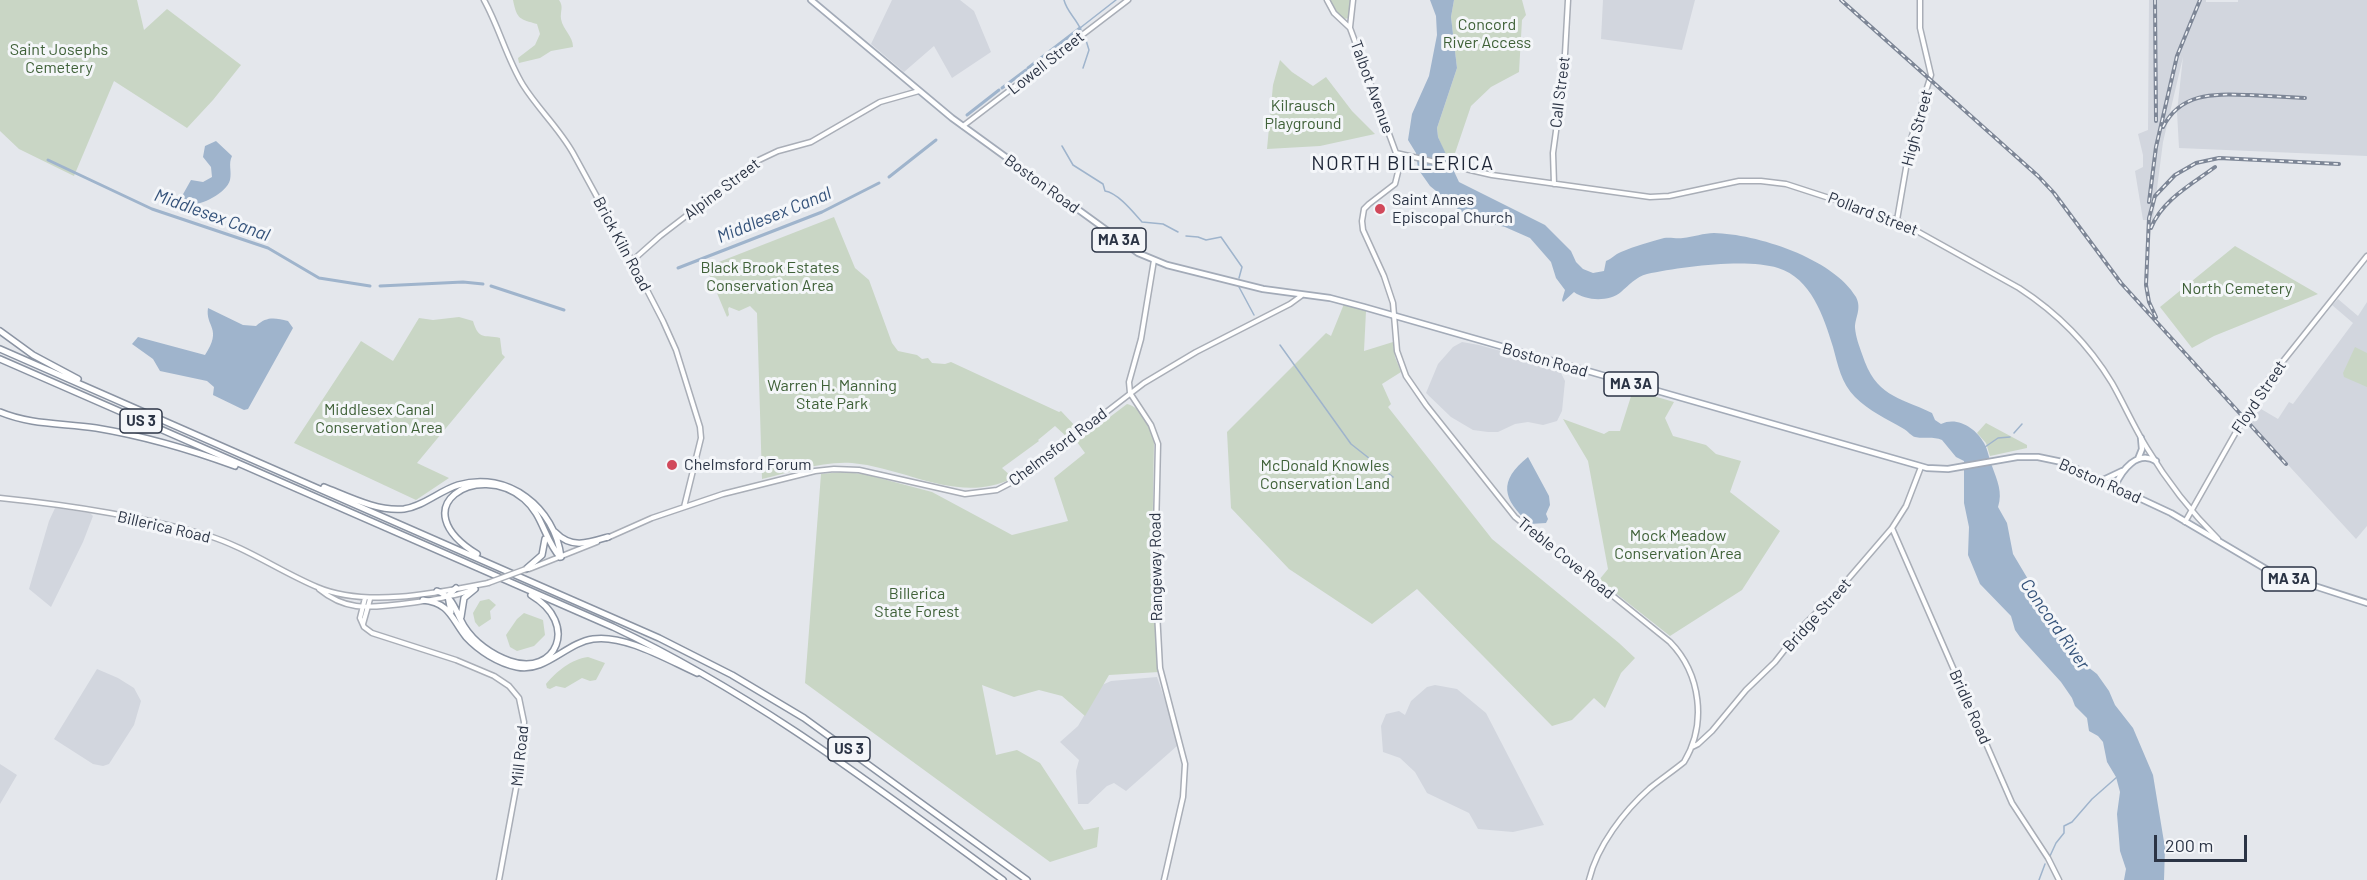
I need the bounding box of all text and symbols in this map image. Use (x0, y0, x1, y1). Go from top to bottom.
park label: Concord River Access (1443, 15, 1531, 53)
street label: Lowell Street (1004, 27, 1088, 99)
street label: Talbot Avenue (1346, 38, 1398, 136)
park label: Saint Josephs Cemetery (10, 40, 108, 78)
street label: Call Street (1546, 55, 1574, 129)
street label: High Street (1898, 88, 1936, 168)
park label: Kilrausch Playground (1264, 96, 1342, 134)
street label: Boston Road (1001, 150, 1083, 218)
district label: NORTH BILLERICA (1311, 151, 1495, 175)
street label: Alpine Street (680, 154, 764, 224)
water label: Middlesex Canal (714, 182, 834, 248)
water label: Middlesex Canal (151, 184, 273, 246)
street label: Pollard Street (1825, 188, 1921, 240)
place label: Saint Annes Episcopal Church (1392, 190, 1513, 228)
street label: Brick Kiln Road (589, 193, 655, 295)
marker: Saint Annes Episcopal Church (1373, 202, 1387, 216)
road number: MA 3A (1092, 228, 1146, 252)
park label: Black Brook Estates Conservation Area (701, 258, 839, 296)
park label: North Cemetery (2182, 279, 2292, 299)
street label: Boston Road (1500, 339, 1590, 381)
street label: Floyd Street (2228, 357, 2290, 437)
road number: MA 3A (1604, 372, 1658, 396)
park label: Warren H. Manning State Park (767, 376, 897, 414)
park label: Middlesex Canal Conservation Area (315, 400, 443, 438)
street label: Chelmsford Road (1005, 404, 1111, 490)
road number: US 3 (120, 409, 162, 433)
street label: Boston Road (2056, 454, 2144, 508)
place label: Chelmsford Forum (684, 455, 811, 475)
park label: McDonald Knowles Conservation Land (1260, 456, 1390, 494)
marker: Chelmsford Forum (665, 458, 679, 472)
street label: Billerica Road (116, 507, 212, 547)
street label: Rangeway Road (1145, 512, 1167, 622)
street label: Treble Cove Road (1514, 513, 1618, 603)
park label: Mock Meadow Conservation Area (1614, 526, 1742, 564)
road number: MA 3A (2262, 567, 2316, 591)
street label: Bridge Street (1779, 574, 1855, 656)
water label: Concord River (2016, 574, 2094, 674)
park label: Billerica State Forest (874, 584, 960, 622)
street label: Bridle Road (1945, 667, 1995, 747)
street label: Mill Road (507, 724, 533, 788)
road number: US 3 (828, 737, 870, 761)
scale bar (2157, 823, 2250, 861)
text: 200 m (2165, 834, 2213, 856)

